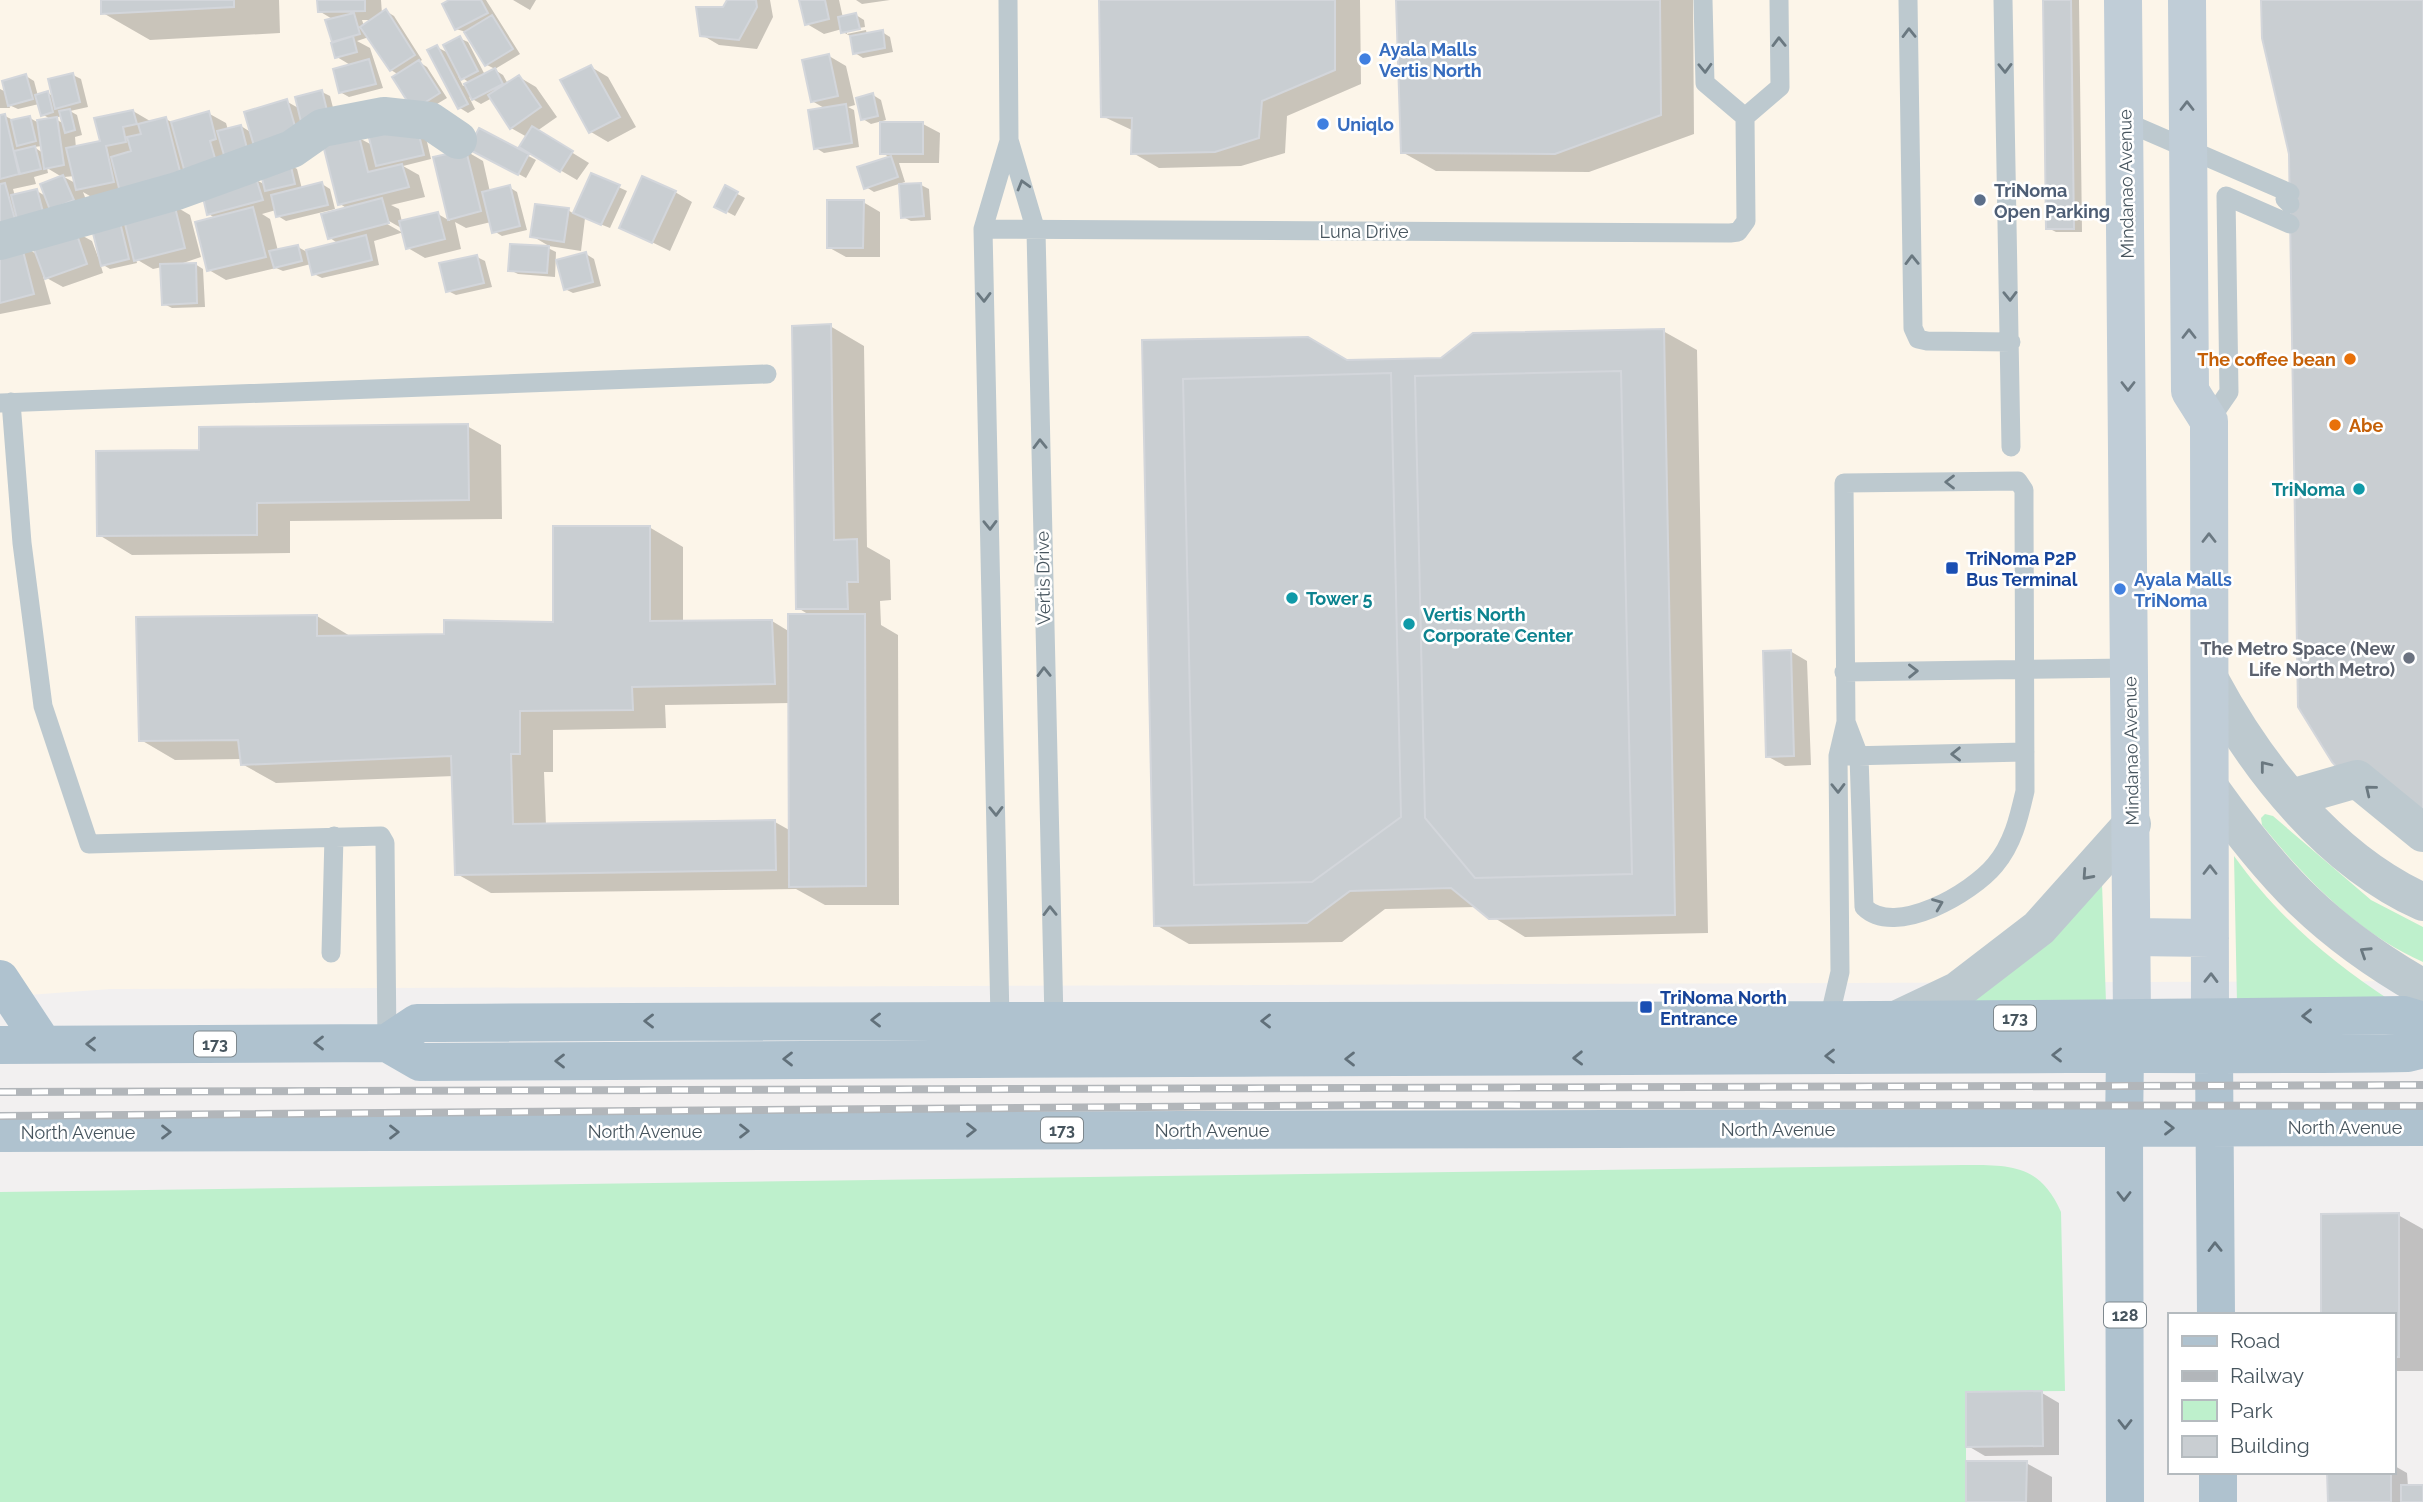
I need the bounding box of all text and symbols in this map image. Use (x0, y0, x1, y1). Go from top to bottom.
one-way arrow (1901, 27, 1917, 37)
one-way arrow (1772, 36, 1787, 47)
place label: Ayala Malls Vertis North (1379, 39, 1482, 81)
marker: Ayala Malls Vertis North (1357, 51, 1373, 67)
one-way arrow (1697, 62, 1712, 73)
one-way arrow (1997, 63, 2012, 74)
one-way arrow (2179, 101, 2195, 111)
street label: Mindanao Avenue (2114, 109, 2138, 259)
place label: Uniqlo (1337, 114, 1394, 135)
marker: Uniqlo (1315, 116, 1331, 132)
one-way arrow (1016, 179, 1031, 191)
place label: TriNoma Open Parking (1994, 180, 2110, 222)
marker: TriNoma Open Parking (1972, 192, 1988, 208)
street label: Luna Drive (1320, 221, 1409, 242)
one-way arrow (1904, 254, 1920, 265)
one-way arrow (2002, 290, 2017, 301)
one-way arrow (977, 292, 992, 303)
one-way arrow (2181, 328, 2197, 339)
place label: The coffee bean (2197, 349, 2336, 370)
marker: The coffee bean (2342, 351, 2358, 367)
one-way arrow (2120, 382, 2136, 392)
place label: Abe (2349, 415, 2384, 436)
marker: Abe (2327, 417, 2343, 433)
one-way arrow (1032, 438, 1048, 449)
one-way arrow (1944, 474, 1955, 490)
place label: TriNoma (2272, 479, 2345, 500)
marker: TriNoma (2351, 481, 2367, 497)
one-way arrow (982, 519, 997, 530)
street label: Vertis Drive (1032, 530, 1054, 625)
one-way arrow (2201, 532, 2217, 543)
place label: TriNoma P2P Bus Terminal (1966, 548, 2078, 590)
marker: TriNoma P2P Bus Terminal (1944, 560, 1960, 576)
place label: Ayala Malls TriNoma (2134, 569, 2232, 611)
marker: Ayala Malls TriNoma (2112, 581, 2128, 597)
place label: Tower 5 (1306, 588, 1372, 609)
marker: Tower 5 (1284, 590, 1300, 606)
place label: Vertis North Corporate Center (1423, 604, 1573, 646)
marker: Vertis North Corporate Center (1401, 616, 1417, 632)
place label: The Metro Space (New Life North Metro) (2200, 638, 2396, 680)
marker: The Metro Space (New Life North Metro) (2401, 650, 2417, 666)
one-way arrow (1908, 663, 1918, 679)
one-way arrow (1037, 666, 1052, 677)
street label: Mindanao Avenue (2119, 676, 2143, 826)
one-way arrow (1951, 746, 1962, 761)
one-way arrow (2261, 762, 2274, 774)
one-way arrow (1831, 783, 1846, 794)
one-way arrow (2365, 786, 2378, 798)
one-way arrow (988, 806, 1004, 816)
one-way arrow (2202, 864, 2218, 875)
one-way arrow (2083, 867, 2095, 880)
one-way arrow (1932, 899, 1944, 913)
one-way arrow (1043, 906, 1058, 917)
one-way arrow (2360, 948, 2373, 960)
one-way arrow (2203, 972, 2218, 983)
place label: TriNoma North Entrance (1660, 987, 1787, 1029)
marker: TriNoma North Entrance (1638, 999, 1654, 1015)
road number: 173 (1994, 1006, 2036, 1030)
one-way arrow (2301, 1009, 2312, 1024)
one-way arrow (871, 1012, 882, 1027)
one-way arrow (643, 1013, 654, 1029)
one-way arrow (1260, 1013, 1271, 1029)
road number: 173 (194, 1032, 236, 1056)
one-way arrow (313, 1035, 323, 1051)
one-way arrow (85, 1036, 96, 1052)
one-way arrow (2051, 1047, 2062, 1062)
one-way arrow (1824, 1048, 1834, 1064)
one-way arrow (1572, 1050, 1582, 1066)
one-way arrow (782, 1051, 793, 1067)
one-way arrow (1344, 1051, 1355, 1067)
one-way arrow (555, 1053, 565, 1069)
street label: North Avenue (2288, 1117, 2403, 1138)
road number: 173 (1041, 1118, 1083, 1142)
street label: North Avenue (1721, 1119, 1836, 1140)
street label: North Avenue (1155, 1120, 1270, 1141)
one-way arrow (2164, 1120, 2175, 1136)
street label: North Avenue (588, 1121, 703, 1142)
street label: North Avenue (21, 1122, 136, 1143)
one-way arrow (966, 1122, 977, 1138)
one-way arrow (739, 1123, 749, 1139)
one-way arrow (161, 1124, 172, 1140)
one-way arrow (389, 1124, 399, 1140)
one-way arrow (2116, 1191, 2132, 1202)
one-way arrow (2207, 1241, 2223, 1251)
road number: 128 (2104, 1302, 2146, 1328)
legend (2168, 1313, 2395, 1474)
text: Road (2230, 1328, 2280, 1353)
text: Railway (2230, 1363, 2304, 1388)
text: Park (2230, 1398, 2273, 1423)
one-way arrow (2117, 1419, 2133, 1429)
text: Building (2230, 1433, 2310, 1458)

